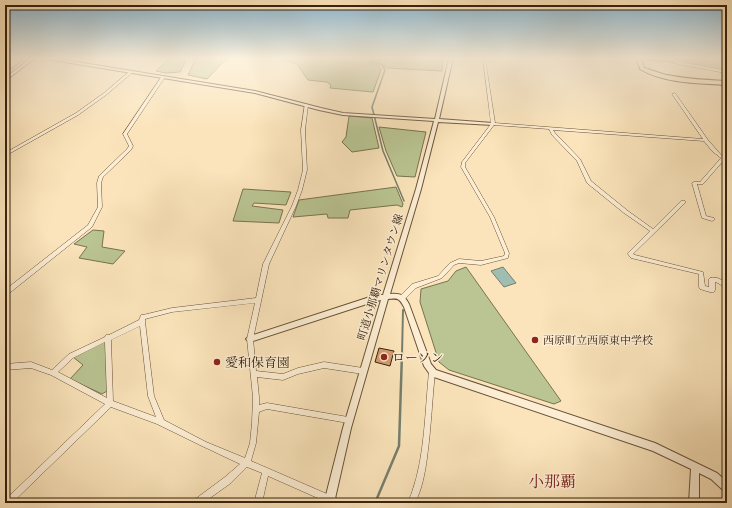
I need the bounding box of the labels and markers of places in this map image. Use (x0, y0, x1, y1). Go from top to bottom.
place label: 西原町立西原東中学校 (543, 334, 653, 347)
marker: 西原町立西原東中学校 (530, 335, 540, 345)
marker: ローソン (379, 352, 389, 362)
place label: ローソン (392, 352, 443, 365)
place label: 愛和保育園 (225, 356, 290, 370)
marker: 愛和保育園 (212, 357, 222, 367)

